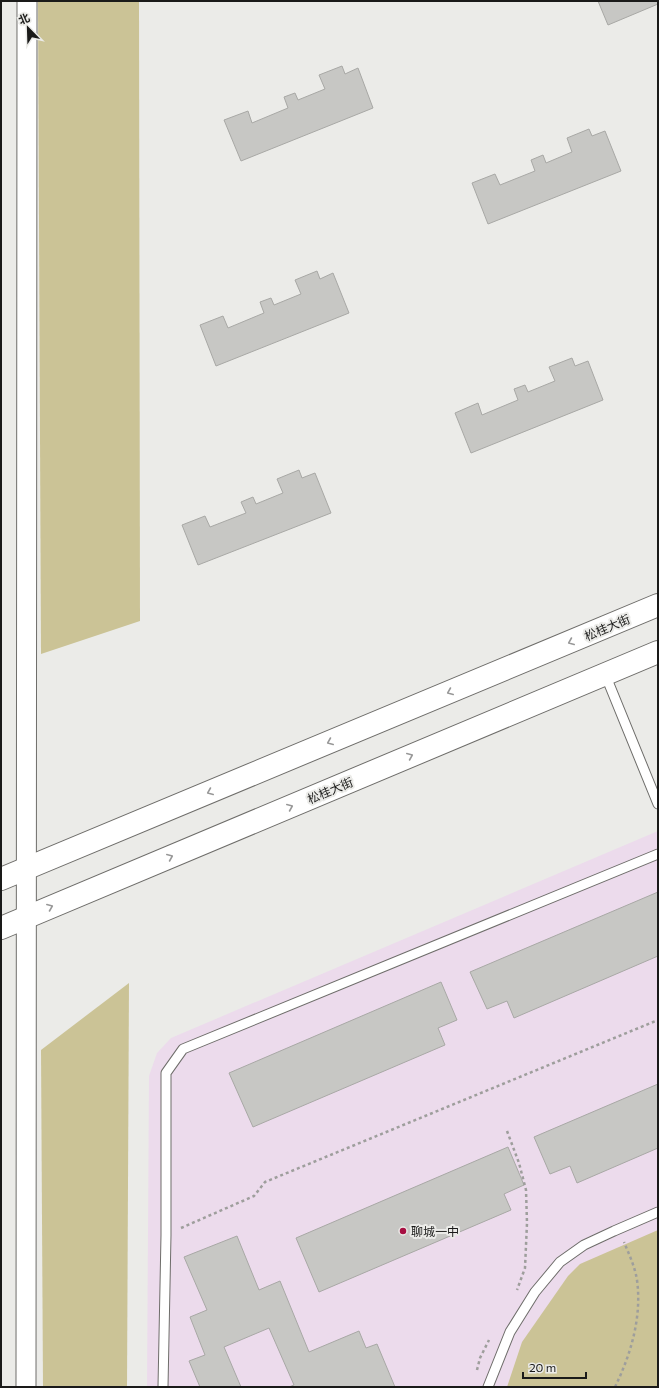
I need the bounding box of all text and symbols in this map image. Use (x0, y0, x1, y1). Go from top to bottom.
north arrow (8, 8, 48, 48)
text: 北 (16, 10, 31, 26)
street label: 松桂大街 (582, 611, 632, 643)
one-way arrow (567, 637, 575, 645)
one-way arrow (447, 687, 455, 695)
one-way arrow (327, 737, 334, 745)
one-way arrow (406, 753, 413, 761)
street label: 松桂大街 (305, 774, 355, 806)
one-way arrow (207, 787, 215, 795)
one-way arrow (286, 803, 293, 811)
one-way arrow (165, 854, 173, 862)
one-way arrow (46, 904, 53, 912)
place label: 聊城一中 (411, 1224, 459, 1238)
marker: 聊城一中 (398, 1226, 408, 1236)
scale bar (523, 1354, 586, 1380)
text: 20 m (529, 1360, 556, 1374)

